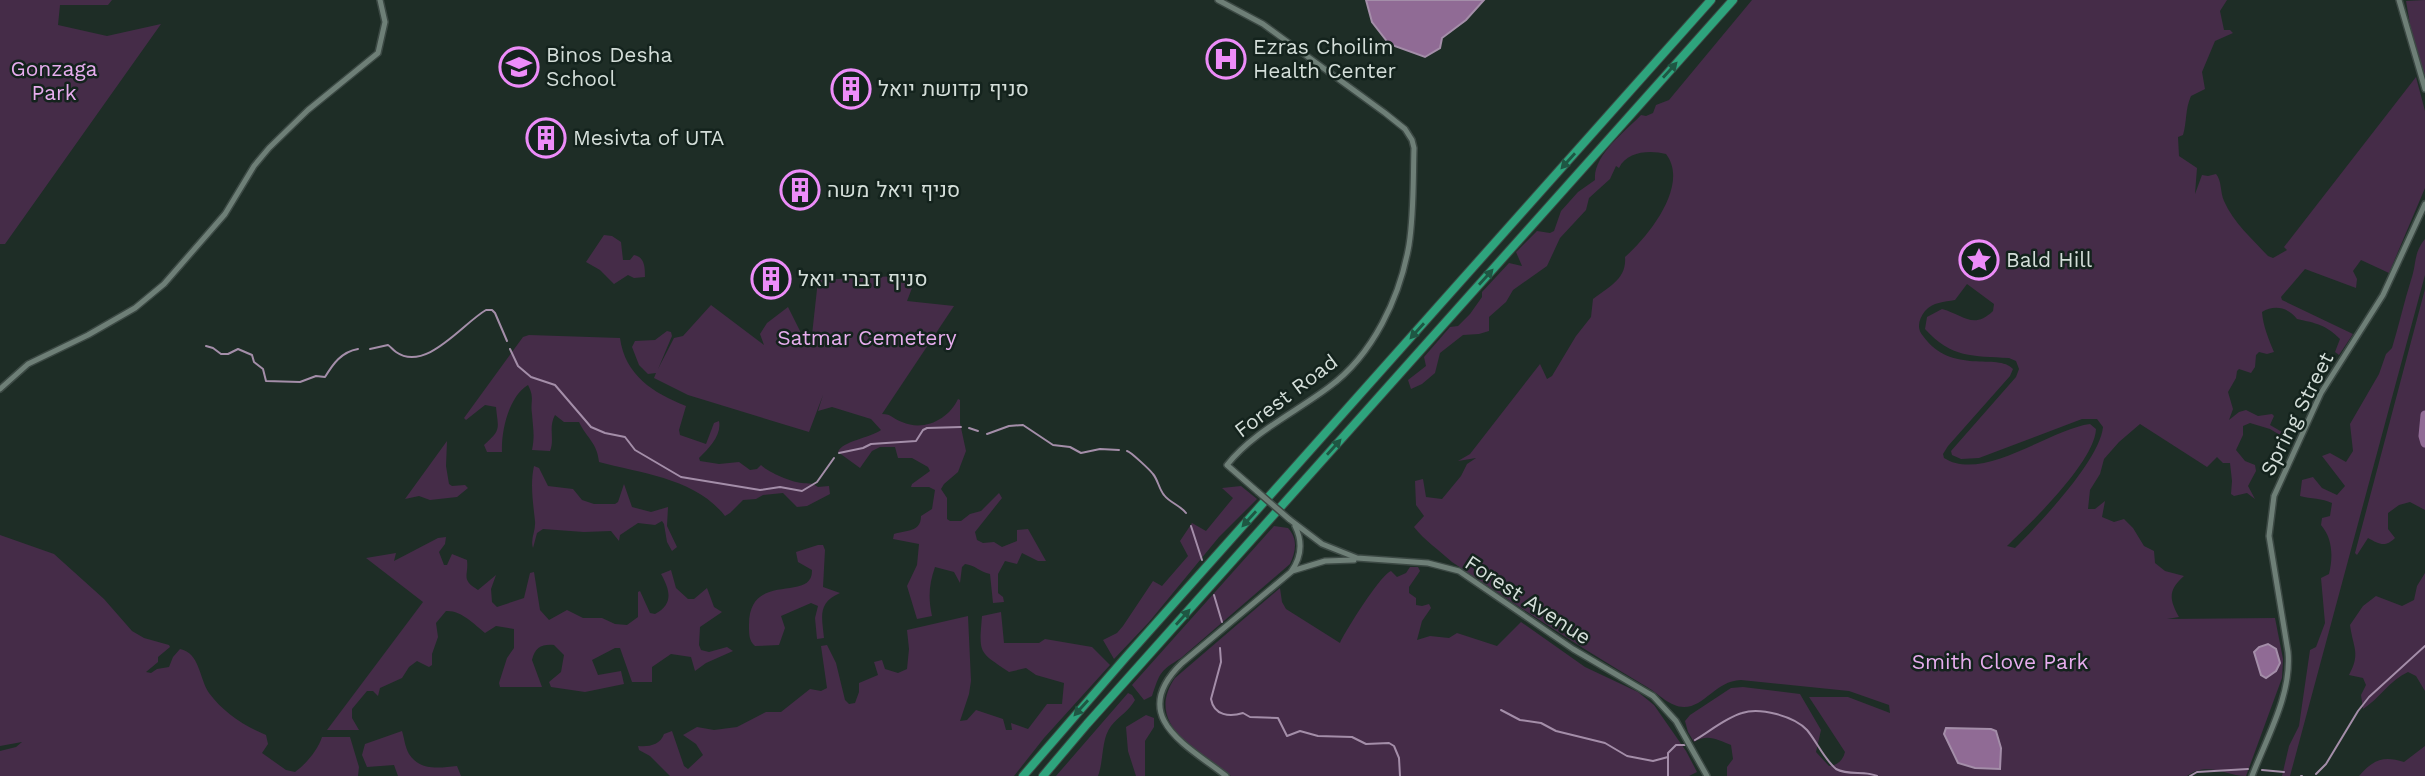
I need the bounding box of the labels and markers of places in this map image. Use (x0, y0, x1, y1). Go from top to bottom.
place label: Ezras Choilim Health Center (1253, 34, 1397, 83)
hospital icon: Ezras Choilim Health Center (1205, 38, 1247, 80)
place label: Binos Desha School (546, 42, 672, 91)
school or university icon: Binos Desha School (498, 46, 540, 88)
building icon: סניף קדושת יואל (830, 68, 872, 110)
place label: סניף קדושת יואל (878, 76, 1029, 101)
building icon: Mesivta of UTA (525, 117, 567, 159)
place label: Mesivta of UTA (573, 125, 724, 150)
building icon: סניף ויאל משה (779, 169, 821, 211)
place label: סניף ויאל משה (827, 177, 960, 202)
place icon: Bald Hill (1958, 239, 2000, 281)
place label: Bald Hill (2006, 247, 2093, 272)
building icon: סניף דברי יואל (750, 258, 792, 300)
place label: סניף דברי יואל (798, 266, 928, 291)

